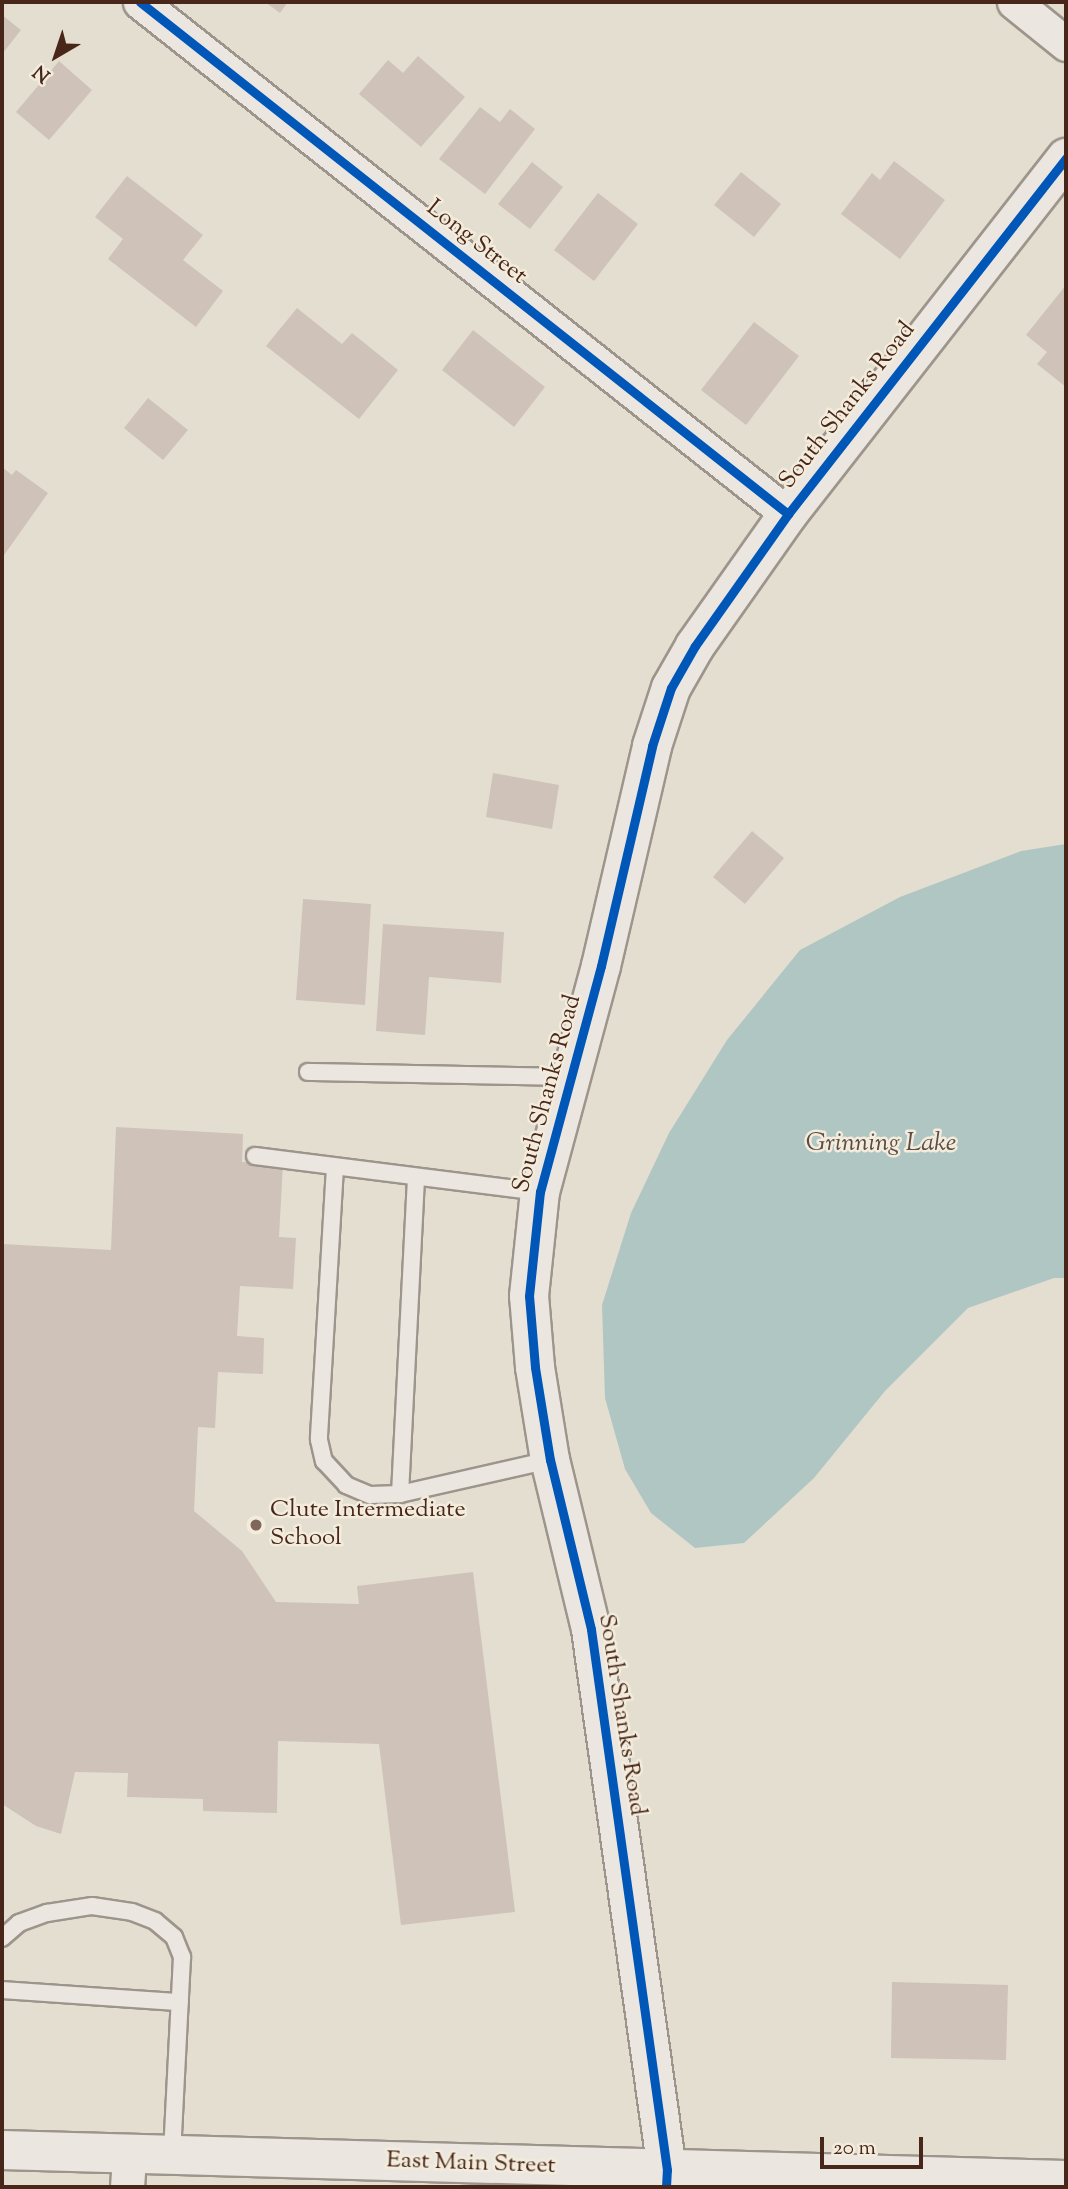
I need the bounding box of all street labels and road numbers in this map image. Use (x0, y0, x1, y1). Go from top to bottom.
street label: Long Street (420, 195, 532, 291)
street label: South Shanks Road (774, 317, 922, 495)
street label: South Shanks Road (508, 992, 588, 1196)
street label: South Shanks Road (591, 1612, 651, 1818)
street label: East Main Street (386, 2147, 556, 2181)

